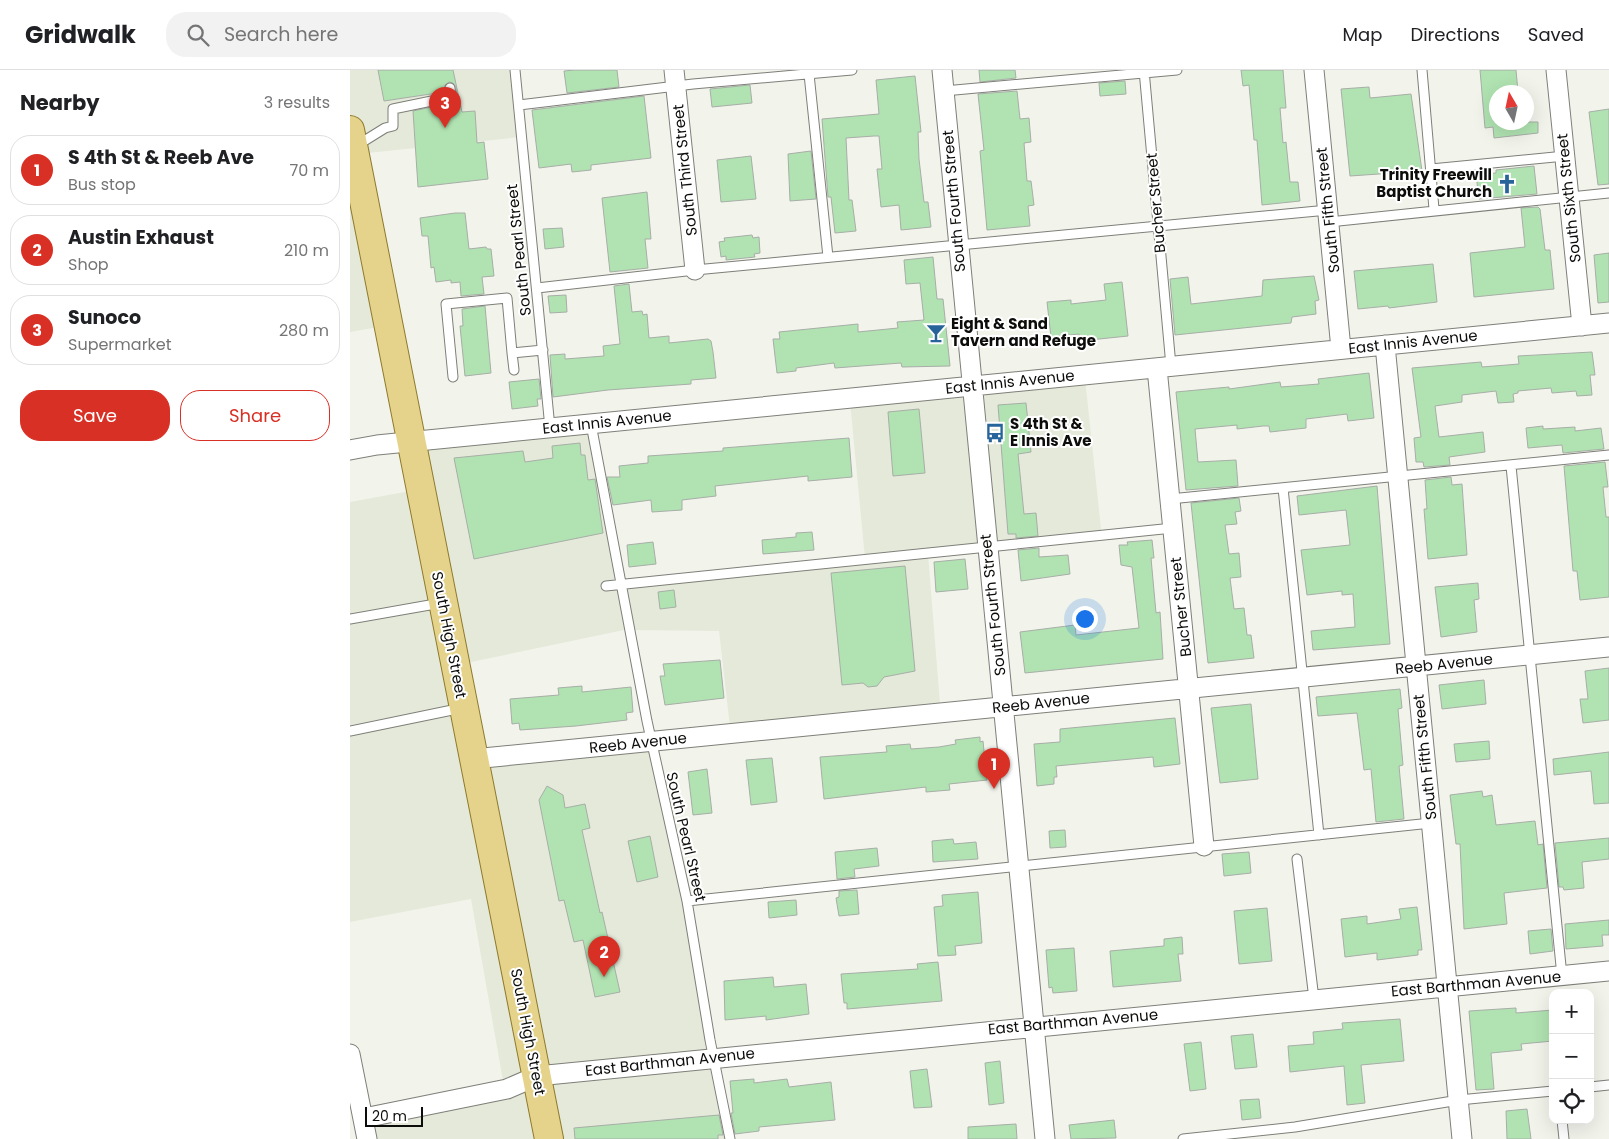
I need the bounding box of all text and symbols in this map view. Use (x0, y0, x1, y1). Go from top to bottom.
search box (166, 12, 516, 57)
text: Gridwalk (25, 18, 136, 51)
icon: search (184, 21, 212, 49)
text: Search here (224, 21, 338, 48)
text: Map (1343, 22, 1382, 47)
text: Directions (1410, 22, 1500, 47)
text: Saved (1528, 22, 1584, 47)
north arrow (1489, 85, 1534, 130)
pin: 3 (429, 87, 461, 128)
text: Nearby (20, 88, 100, 117)
text: 3 results (264, 91, 330, 114)
street label: South Third Street (667, 103, 702, 237)
street label: South Fourth Street (937, 129, 970, 273)
street label: South Sixth Street (1551, 132, 1586, 264)
text: S 4th St & Reeb Ave (68, 144, 254, 171)
street label: South Fifth Street (1310, 146, 1345, 274)
street label: Bucher Street (1141, 152, 1170, 254)
text: 1 (34, 159, 40, 182)
text: 70 m (289, 159, 329, 182)
place label: Trinity Freewill Baptist Church (1376, 164, 1492, 202)
text: Bus stop (68, 173, 136, 196)
church icon: Trinity Freewill Baptist Church (1496, 173, 1518, 195)
street label: South Pearl Street (501, 183, 536, 317)
text: Austin Exhaust (68, 224, 214, 251)
text: 2 (32, 239, 42, 262)
text: 210 m (284, 239, 329, 262)
text: Shop (68, 253, 109, 276)
text: Sunoco (68, 304, 141, 331)
place label: Eight & Sand Tavern and Refuge (951, 313, 1096, 351)
text: 3 (32, 319, 42, 342)
text: 280 m (279, 319, 329, 342)
bar icon: Eight & Sand Tavern and Refuge (925, 322, 947, 344)
street label: East Innis Avenue (1347, 324, 1479, 359)
text: Supermarket (68, 333, 172, 356)
street label: East Innis Avenue (944, 364, 1076, 399)
button: Save (20, 390, 170, 441)
button: Share (180, 390, 330, 441)
street label: East Innis Avenue (541, 404, 673, 439)
place label: S 4th St & E Innis Ave (1010, 413, 1092, 451)
bus stop icon: S 4th St & E Innis Ave (984, 422, 1006, 444)
street label: South Fourth Street (975, 533, 1010, 677)
street label: Bucher Street (1165, 556, 1196, 658)
street label: South High Street (427, 570, 472, 700)
your location (1072, 606, 1098, 632)
street label: Reeb Avenue (1394, 648, 1494, 679)
street label: Reeb Avenue (991, 687, 1091, 718)
street label: South Fifth Street (1407, 693, 1442, 821)
street label: Reeb Avenue (588, 727, 688, 758)
pin: 1 (978, 748, 1010, 789)
street label: South Pearl Street (661, 770, 712, 904)
pin: 2 (588, 936, 620, 977)
street label: East Barthman Avenue (1390, 966, 1562, 1001)
street label: South High Street (506, 967, 551, 1097)
map controls (1549, 989, 1594, 1124)
button: + (1549, 989, 1594, 1034)
street label: East Barthman Avenue (987, 1004, 1159, 1039)
button: − (1549, 1034, 1594, 1079)
street label: East Barthman Avenue (584, 1042, 756, 1081)
button: locate (1549, 1079, 1594, 1124)
scale bar (365, 1104, 422, 1127)
text: 20 m (372, 1106, 407, 1126)

